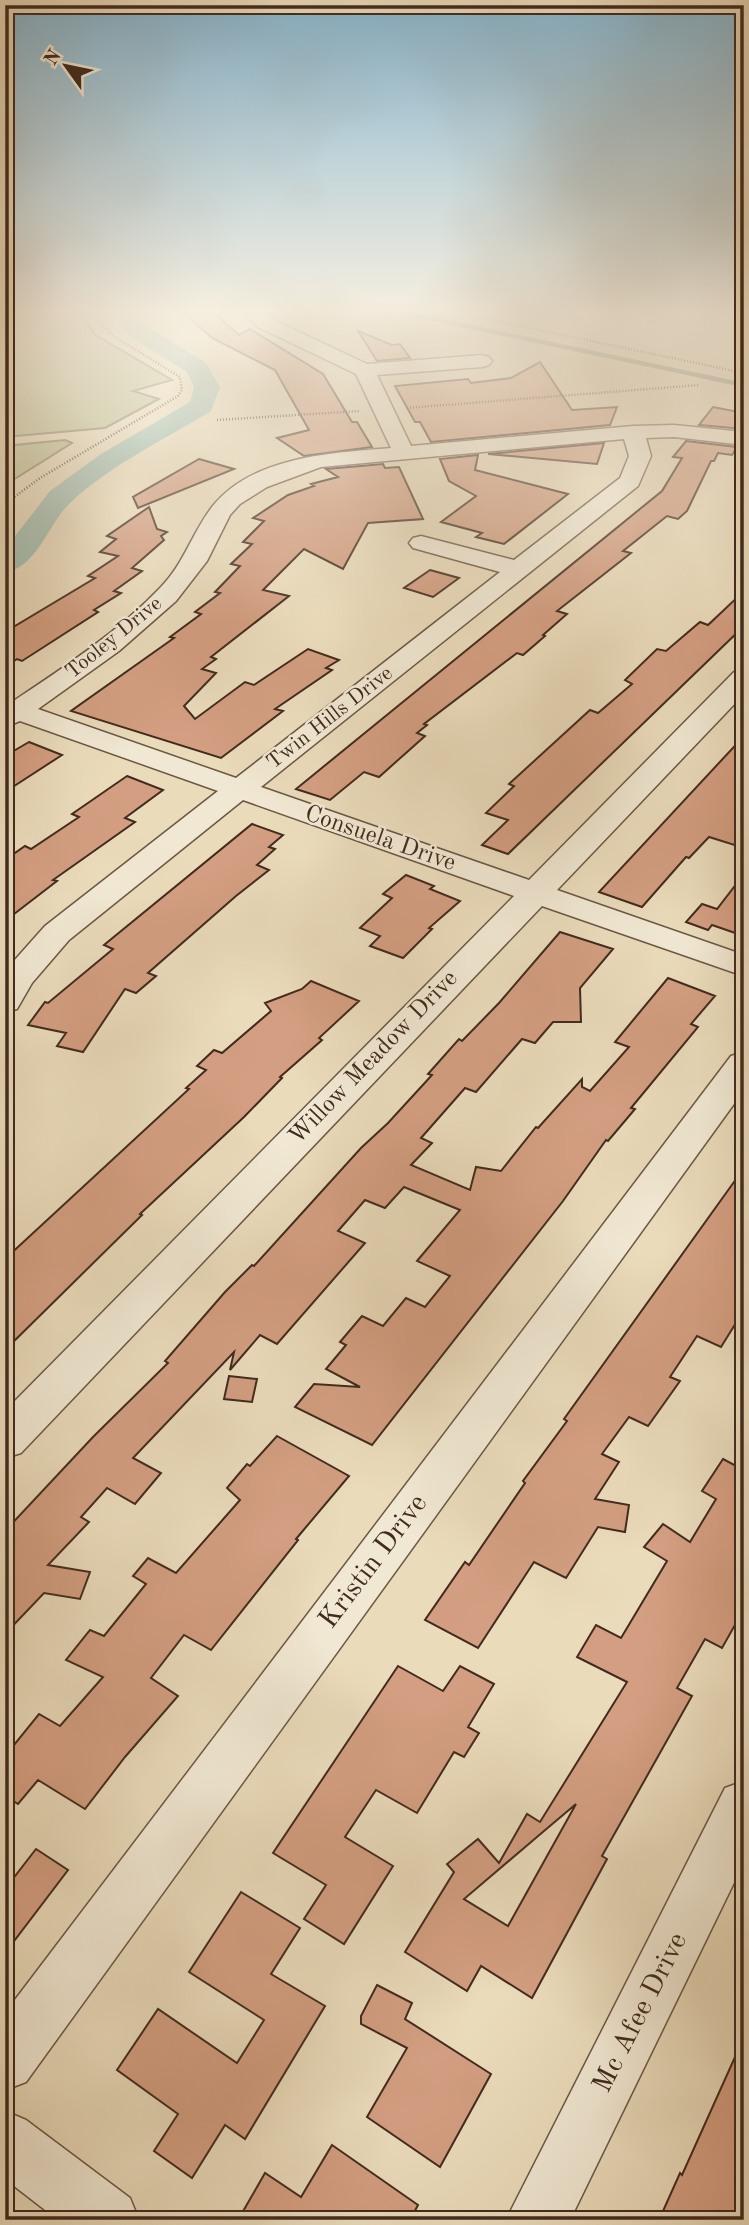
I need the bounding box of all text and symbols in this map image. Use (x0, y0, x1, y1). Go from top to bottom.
north arrow (32, 32, 102, 102)
text: N (42, 46, 66, 69)
street label: Tooley Drive (62, 593, 166, 683)
street label: Twin Hills Drive (263, 663, 397, 773)
street label: Consuela Drive (301, 802, 459, 876)
street label: Willow Meadow Drive (285, 967, 463, 1149)
street label: Kristin Drive (315, 1490, 433, 1634)
street label: Mc Afee Drive (589, 1929, 693, 2097)

